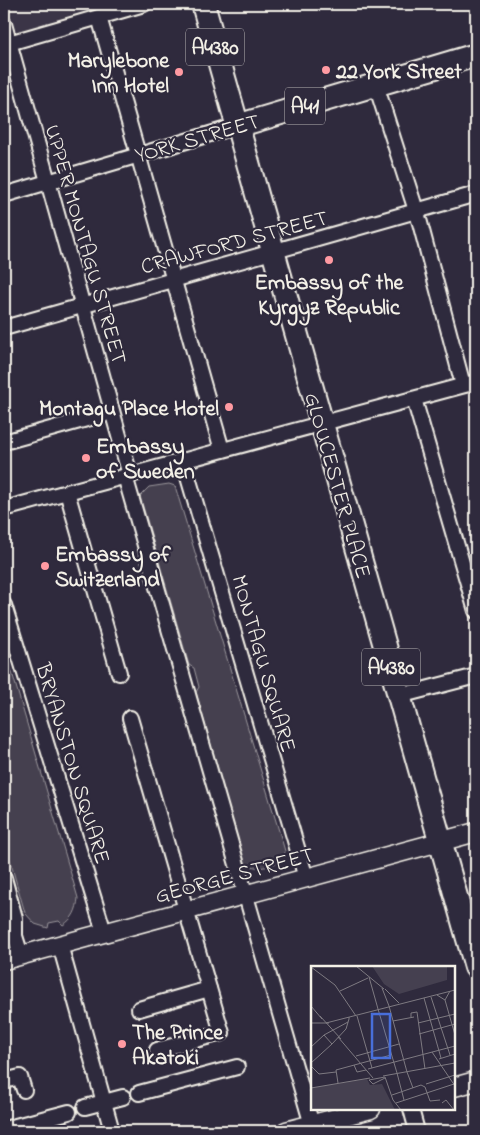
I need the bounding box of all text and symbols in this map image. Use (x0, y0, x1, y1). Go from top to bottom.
road number: A4380 (186, 28, 244, 66)
place label: Marylebone Inn Hotel (67, 46, 170, 103)
place label: 22 York Street (335, 57, 462, 89)
marker: 22 York Street (320, 64, 332, 76)
marker: Marylebone Inn Hotel (173, 66, 185, 78)
road number: A41 (285, 88, 325, 124)
street label: YORK STREET (132, 107, 264, 173)
street label: UPPER MONTAGU STREET (35, 121, 134, 369)
street label: CRAWFORD STREET (138, 203, 332, 284)
marker: Embassy of the Kyrgyz Republic (323, 254, 335, 266)
place label: Embassy of the Kyrgyz Republic (255, 268, 405, 326)
street label: GLOUCESTER PLACE (294, 389, 378, 582)
place label: Montagu Place Hotel (39, 394, 219, 427)
marker: Montagu Place Hotel (223, 401, 235, 413)
place label: Embassy of Sweden (96, 432, 195, 489)
marker: Embassy of Sweden (80, 452, 92, 464)
place label: Embassy of Switzerland (55, 540, 171, 597)
marker: Embassy of Switzerland (39, 560, 51, 572)
street label: MONTAGU SQUARE (221, 571, 303, 756)
road number: A4380 (362, 649, 420, 686)
street label: BRYANSTON SQUARE (25, 659, 117, 868)
street label: GEORGE STREET (152, 840, 318, 914)
inset map (311, 966, 455, 1110)
place label: The Prince Akatoki (132, 1018, 224, 1075)
marker: The Prince Akatoki (116, 1038, 128, 1050)

